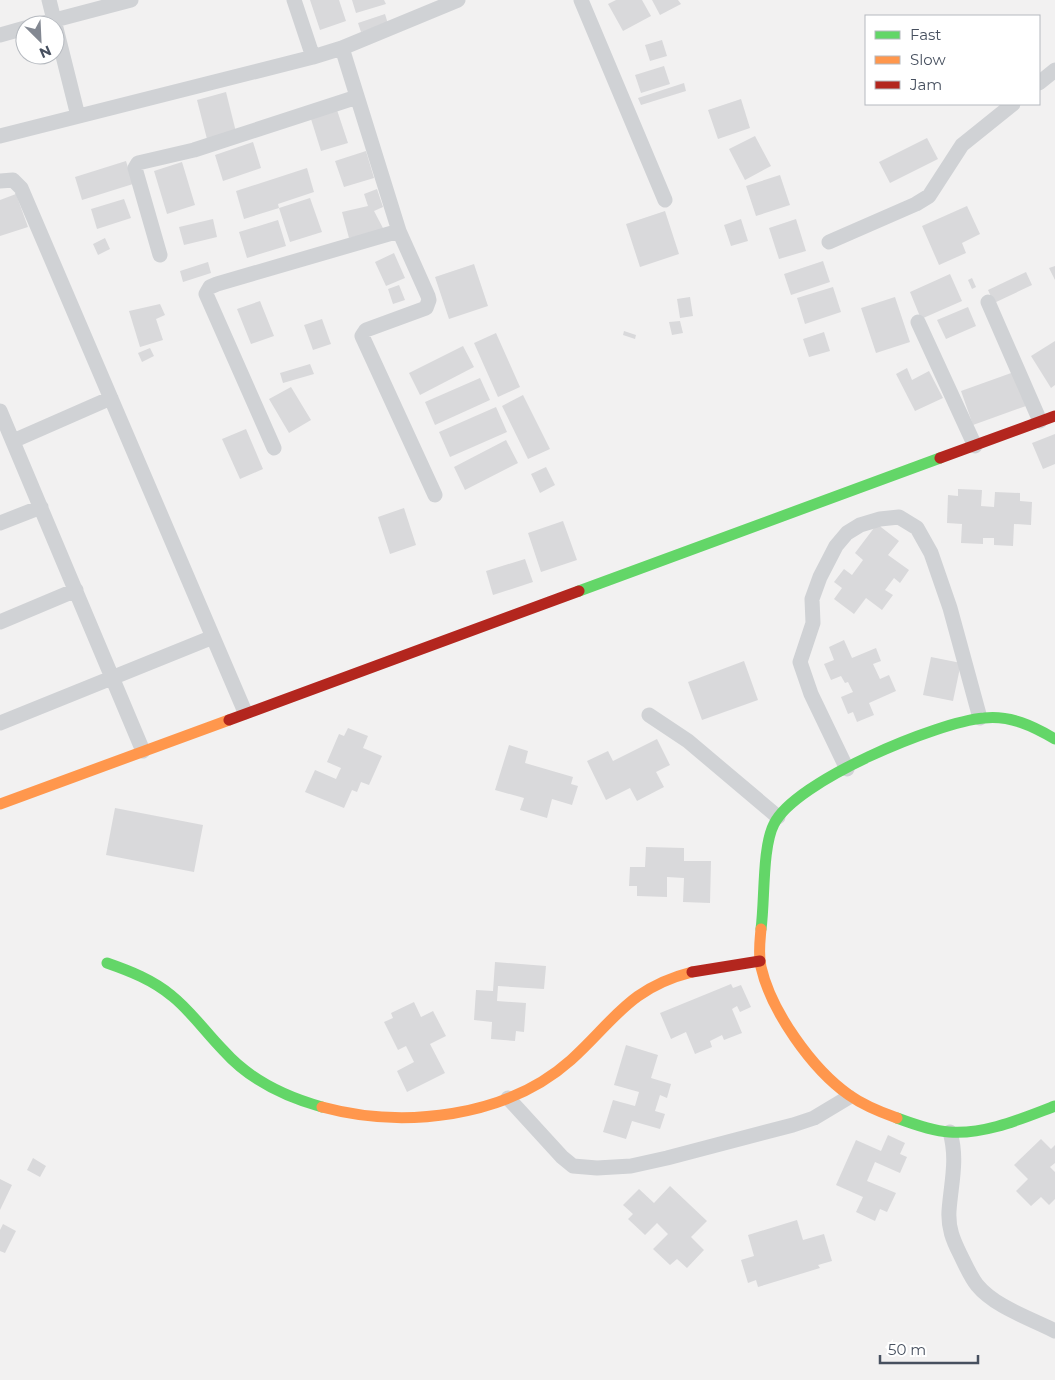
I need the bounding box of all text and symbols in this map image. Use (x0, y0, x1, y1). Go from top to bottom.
north arrow (15, 15, 65, 65)
legend (865, 15, 1040, 105)
text: Fast (910, 25, 941, 44)
text: N (36, 41, 54, 62)
text: Slow (910, 50, 946, 69)
text: Jam (909, 75, 942, 94)
scale bar (880, 1332, 978, 1364)
text: 50 m (888, 1340, 926, 1359)

